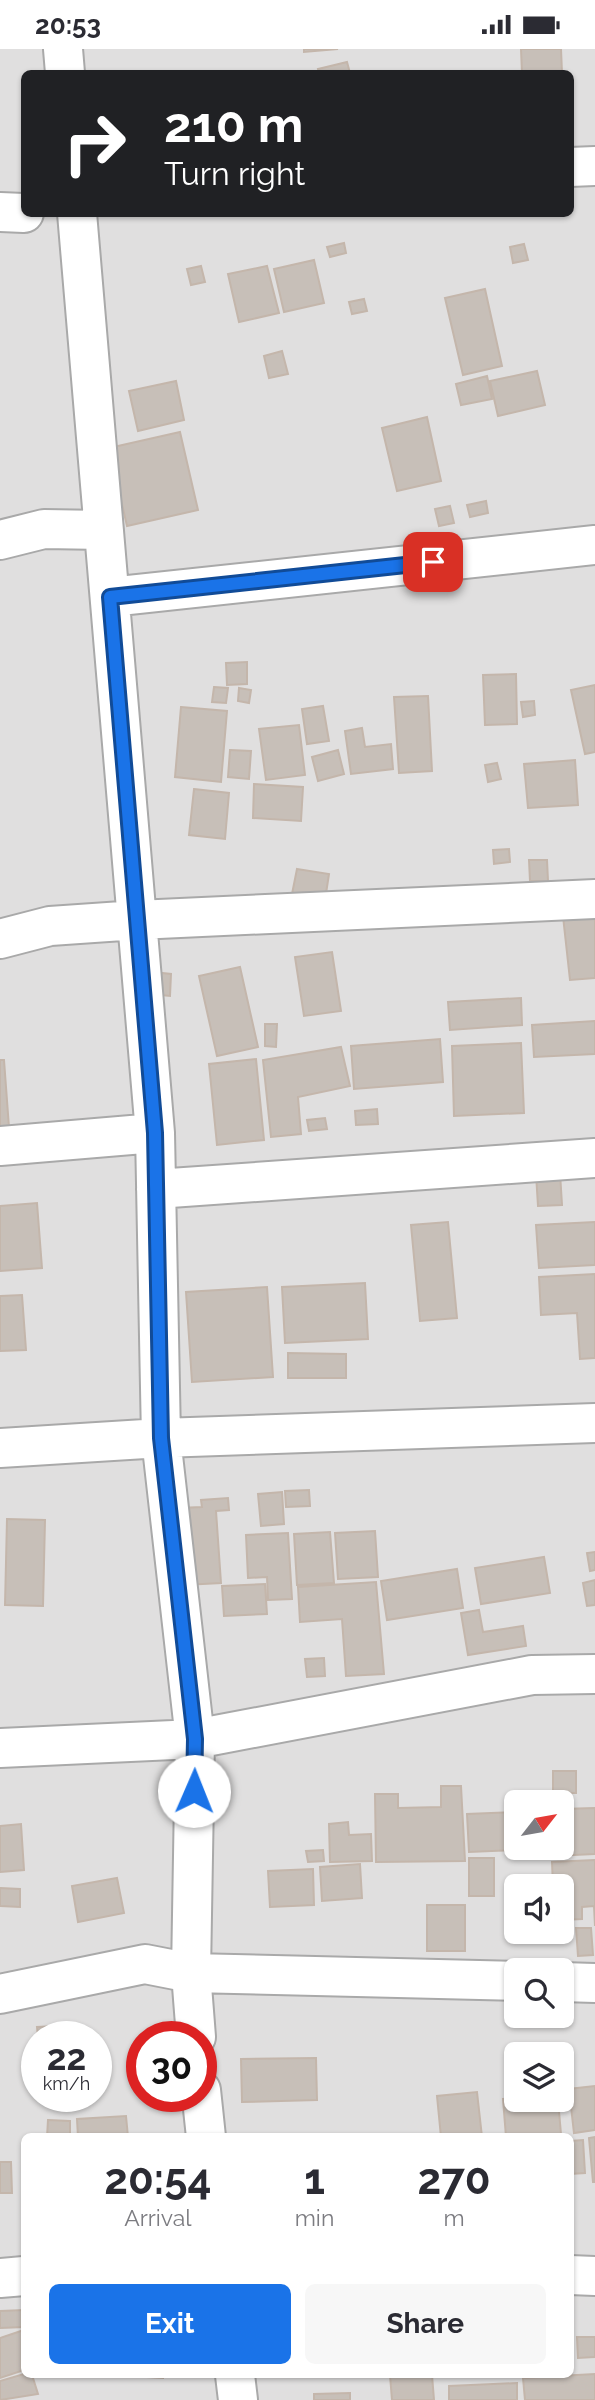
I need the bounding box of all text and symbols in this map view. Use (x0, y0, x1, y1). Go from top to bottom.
text: 20:53 (35, 10, 101, 40)
text: 210 m (164, 96, 303, 153)
icon: right (49, 98, 140, 189)
text: Turn right (164, 155, 305, 192)
pin (403, 532, 463, 592)
icon: arrive (414, 543, 452, 581)
position arrow (157, 1754, 231, 1828)
north arrow (504, 1790, 574, 1860)
map controls (504, 1790, 574, 2112)
button: sound (504, 1874, 574, 1944)
button: search (504, 1958, 574, 2028)
speed limit sign: 30 (126, 2021, 217, 2112)
text: 22 (47, 2037, 86, 2078)
button: layers (504, 2042, 574, 2112)
text: km/h (43, 2073, 90, 2094)
text: 20:54 (104, 2155, 211, 2204)
text: 1 (304, 2155, 325, 2204)
text: 270 (418, 2155, 491, 2204)
text: Arrival (124, 2204, 192, 2231)
text: min (295, 2204, 334, 2231)
text: m (444, 2204, 465, 2231)
button: Exit (49, 2284, 291, 2364)
button: Share (305, 2284, 546, 2364)

